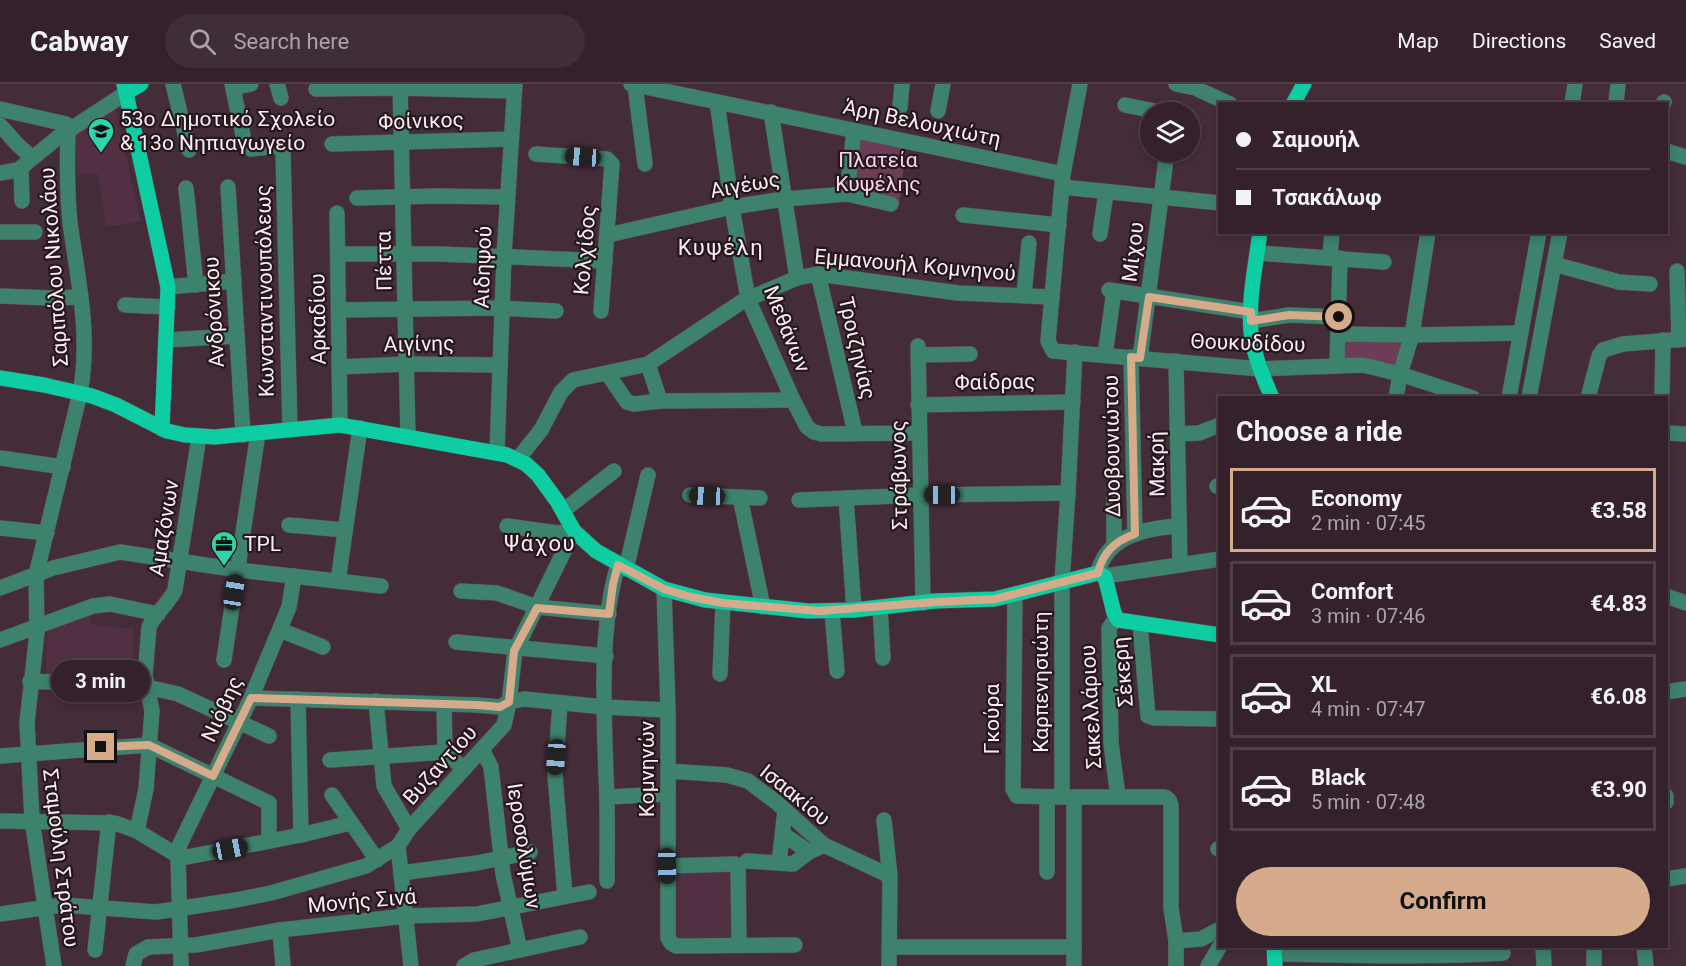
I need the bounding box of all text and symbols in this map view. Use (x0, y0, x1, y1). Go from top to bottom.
search box (165, 14, 585, 68)
text: Cabway (30, 25, 129, 58)
icon: search (186, 25, 219, 58)
text: Search here (234, 29, 349, 54)
text: Map (1397, 29, 1439, 53)
text: Directions (1472, 29, 1566, 53)
text: Saved (1599, 29, 1656, 53)
street label: Άρη Βελουχιώτη (841, 95, 1003, 151)
map controls (1140, 102, 1200, 162)
button: layers (1140, 102, 1200, 162)
place label: 53ο Δημοτικό Σχολείο & 13ο Νηπιαγωγείο (120, 107, 335, 155)
street label: Φοίνικος (378, 108, 464, 134)
school or university icon: 53ο Δημοτικό Σχολείο & 13ο Νηπιαγωγείο (86, 116, 116, 154)
text: Σαμουήλ (1272, 127, 1359, 152)
car (564, 147, 602, 167)
park label: Πλατεία Κυψέλης (835, 148, 921, 196)
street label: Σαριπόλου Νικολάου (35, 167, 73, 367)
street label: Αιγέως (708, 167, 782, 203)
street label: Κωνσταντινουπόλεως (251, 185, 279, 397)
text: Τσακάλωφ (1272, 185, 1382, 210)
street label: Κολχίδος (569, 204, 601, 296)
street label: Μίχου (1117, 221, 1149, 283)
street label: Αιδηψού (470, 225, 496, 309)
street label: Πέττα (371, 231, 397, 291)
district label: Κυψέλη (678, 235, 764, 260)
street label: Εμμανουήλ Κομνηνού (813, 244, 1017, 286)
street label: Ανδρόνικου (199, 256, 229, 368)
street label: Αρκαδίου (305, 273, 331, 365)
street label: Μεθάνων (759, 282, 815, 376)
street label: Τροιζηνίας (834, 294, 880, 402)
route start (1325, 303, 1352, 330)
street label: Θουκυδίδου (1190, 329, 1306, 357)
street label: Αιγίνης (383, 331, 455, 357)
street label: Φαίδρας (954, 369, 1036, 395)
street label: Δυοβουνιώτου (1099, 375, 1125, 517)
text: Choose a ride (1236, 416, 1402, 448)
street label: Στράβωνος (886, 420, 912, 530)
street label: Μακρή (1144, 431, 1170, 497)
street label: Αμαζόνων (145, 478, 183, 578)
icon: car (1239, 483, 1293, 537)
car (689, 486, 725, 506)
car (924, 486, 960, 504)
text: Economy (1311, 486, 1402, 511)
text: €3.58 (1590, 498, 1647, 523)
text: 2 min · 07:45 (1311, 511, 1426, 535)
office icon: TPL (209, 529, 239, 567)
district label: Ψάχου (504, 531, 576, 556)
place label: TPL (244, 532, 281, 556)
car (222, 573, 246, 611)
icon: car (1239, 576, 1293, 630)
text: Comfort (1311, 579, 1393, 604)
text: €4.83 (1590, 591, 1647, 616)
text: 3 min · 07:46 (1311, 604, 1426, 628)
street label: Καρπενησιώτη (1029, 611, 1053, 753)
street label: Σέκερη (1108, 636, 1138, 708)
street label: Σακελλάριου (1076, 644, 1106, 770)
callout: 3 min (51, 660, 150, 702)
text: 3 min (75, 669, 126, 693)
icon: car (1239, 669, 1293, 723)
street label: Νιόβης (196, 672, 248, 746)
text: XL (1311, 672, 1337, 697)
street label: Γκούρα (980, 684, 1004, 754)
text: €6.08 (1590, 684, 1647, 709)
text: 4 min · 07:47 (1311, 697, 1426, 721)
street label: Βυζαντίου (398, 720, 482, 810)
street label: Κομνηνών (635, 721, 659, 817)
route end (87, 733, 114, 760)
car (546, 738, 566, 776)
street label: Ισαακίου (755, 759, 835, 831)
icon: car (1239, 762, 1293, 816)
text: Black (1311, 765, 1366, 790)
street label: Σταμούλη Στράτου (38, 767, 84, 949)
text: €3.90 (1590, 777, 1647, 802)
street label: Ιεροσολύμων (502, 781, 546, 911)
text: 5 min · 07:48 (1311, 790, 1426, 814)
car (211, 837, 249, 861)
car (658, 848, 676, 884)
button: Confirm (1236, 867, 1650, 936)
street label: Μονής Σινά (307, 884, 418, 918)

